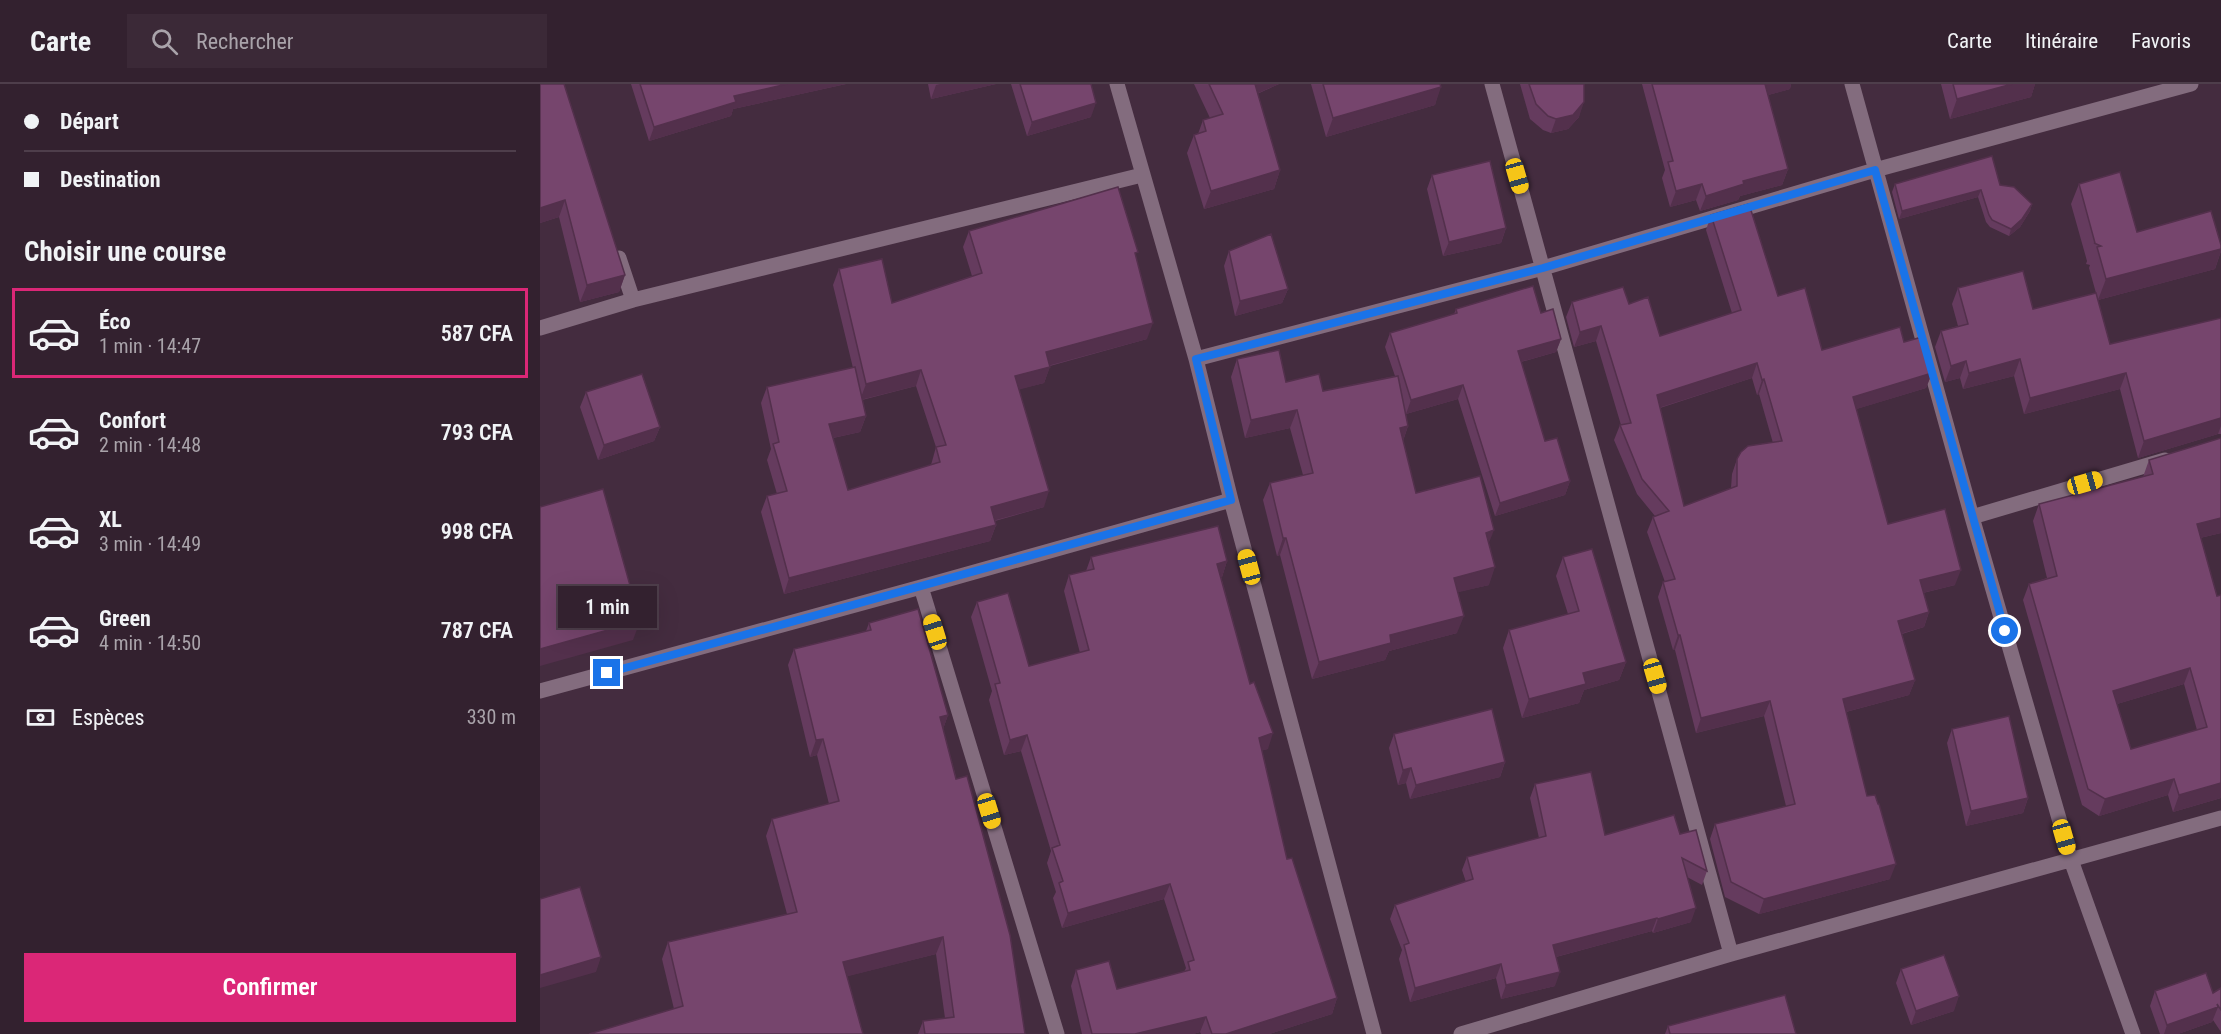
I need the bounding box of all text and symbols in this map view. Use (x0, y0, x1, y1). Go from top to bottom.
search box (127, 14, 547, 68)
text: Carte (30, 25, 91, 58)
icon: search (148, 25, 181, 58)
text: Rechercher (196, 29, 293, 54)
text: Carte (1947, 29, 1992, 53)
text: Itinéraire (2025, 29, 2098, 53)
text: Favoris (2131, 29, 2191, 53)
text: Départ (60, 109, 119, 134)
car (1503, 156, 1531, 196)
text: Destination (60, 167, 161, 192)
text: Choisir une course (24, 236, 226, 268)
icon: car (27, 306, 81, 360)
text: Éco (99, 309, 131, 334)
text: 587 CFA (441, 321, 513, 346)
text: 1 min · 14:47 (99, 334, 201, 358)
icon: car (27, 405, 81, 459)
text: Confort (99, 408, 166, 433)
text: 793 CFA (441, 420, 513, 445)
text: 2 min · 14:48 (99, 433, 201, 457)
car (2065, 469, 2105, 497)
icon: car (27, 504, 81, 558)
text: XL (99, 507, 122, 532)
text: 998 CFA (441, 519, 513, 544)
text: 3 min · 14:49 (99, 532, 201, 556)
car (1236, 547, 1262, 587)
callout: 1 min (557, 586, 656, 628)
text: 1 min (585, 595, 630, 619)
icon: car (27, 603, 81, 657)
text: Green (99, 606, 151, 631)
car (921, 612, 949, 652)
route start (1991, 617, 2018, 644)
text: 787 CFA (441, 618, 513, 643)
text: 4 min · 14:50 (99, 631, 201, 655)
car (1641, 656, 1669, 696)
route end (593, 659, 620, 686)
icon: cash (24, 701, 57, 734)
text: Espèces (72, 705, 145, 730)
text: 330 m (467, 705, 516, 729)
car (975, 791, 1003, 831)
car (2050, 817, 2078, 857)
button: Confirmer (24, 953, 516, 1022)

